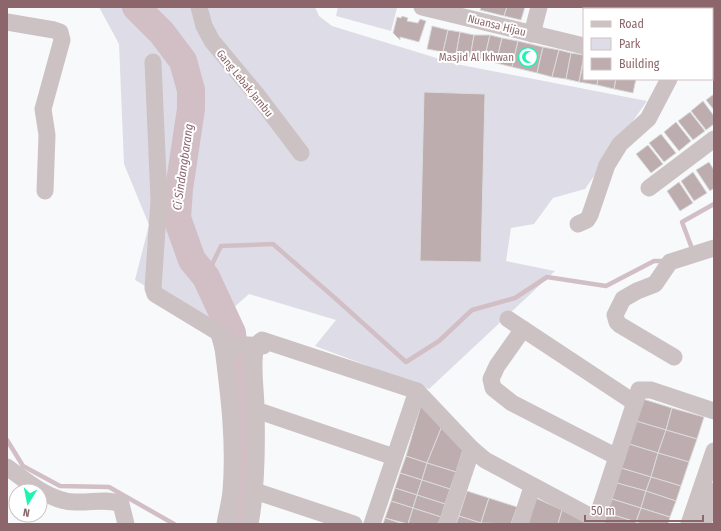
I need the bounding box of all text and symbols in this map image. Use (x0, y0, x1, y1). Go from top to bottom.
legend (583, 8, 713, 80)
street label: Nuansa Hijau (466, 12, 527, 39)
text: Road (619, 17, 644, 31)
text: Park (619, 37, 641, 51)
mosque icon: Masjid Al Ikhwan (517, 46, 539, 68)
street label: Gang Lebak Jambu (214, 47, 276, 120)
place label: Masjid Al Ikhwan (439, 51, 514, 64)
text: Building (619, 57, 660, 71)
water label: Ci Sindangbarang (170, 123, 196, 211)
north arrow (8, 483, 48, 523)
scale bar (585, 497, 703, 523)
text: 50 m (591, 504, 615, 518)
text: N (22, 505, 31, 519)

